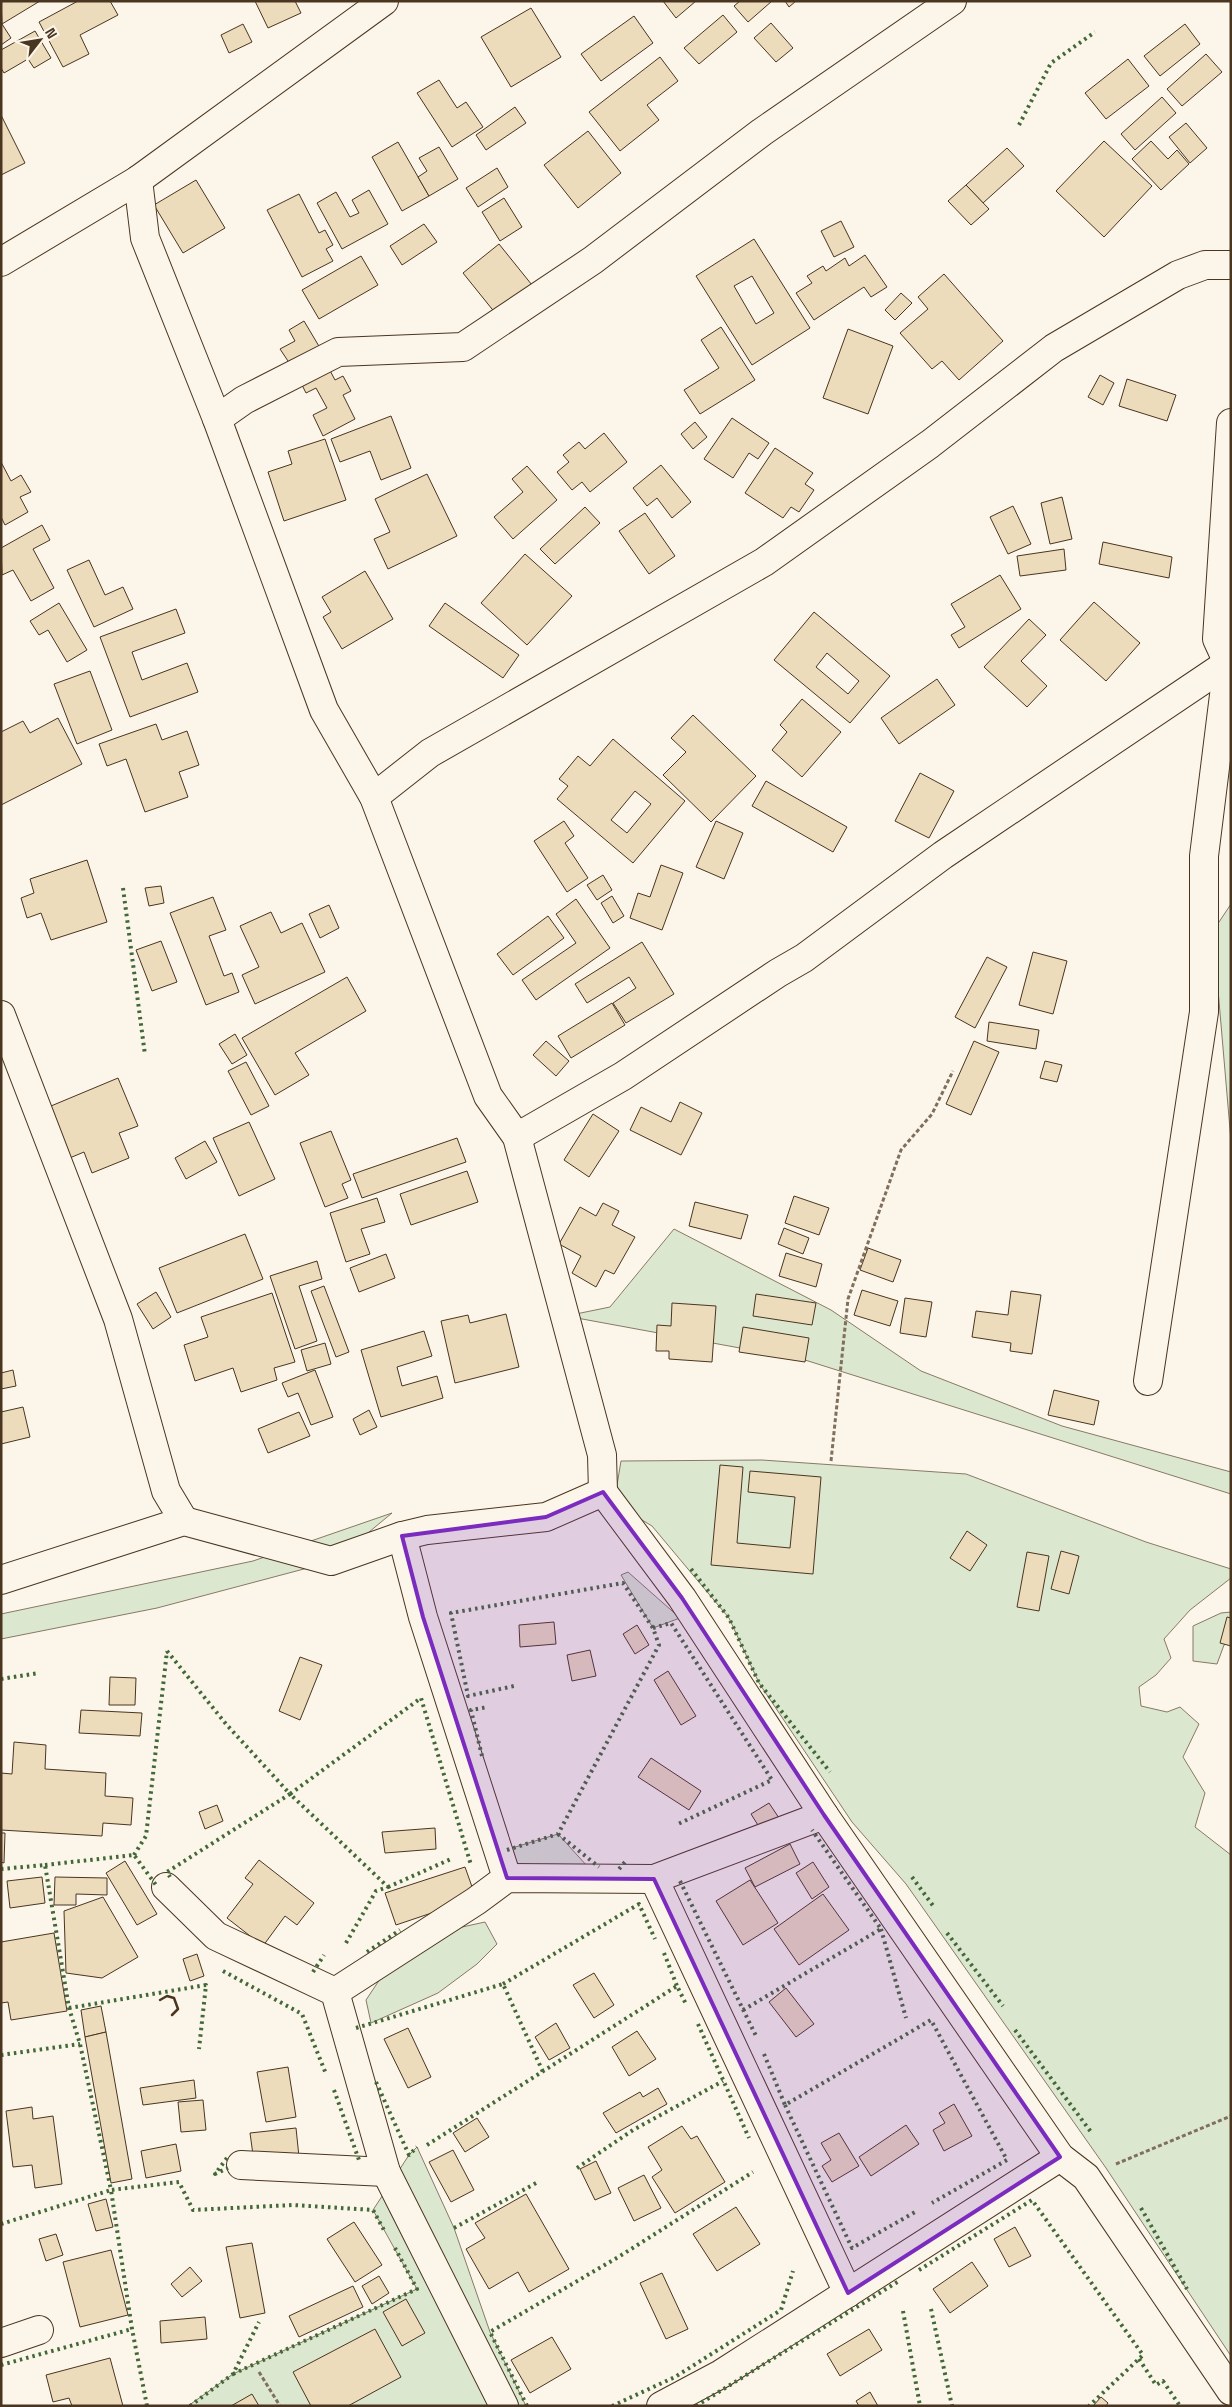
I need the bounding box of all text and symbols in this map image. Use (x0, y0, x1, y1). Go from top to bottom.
north arrow (15, 15, 65, 65)
text: N (41, 25, 61, 42)

